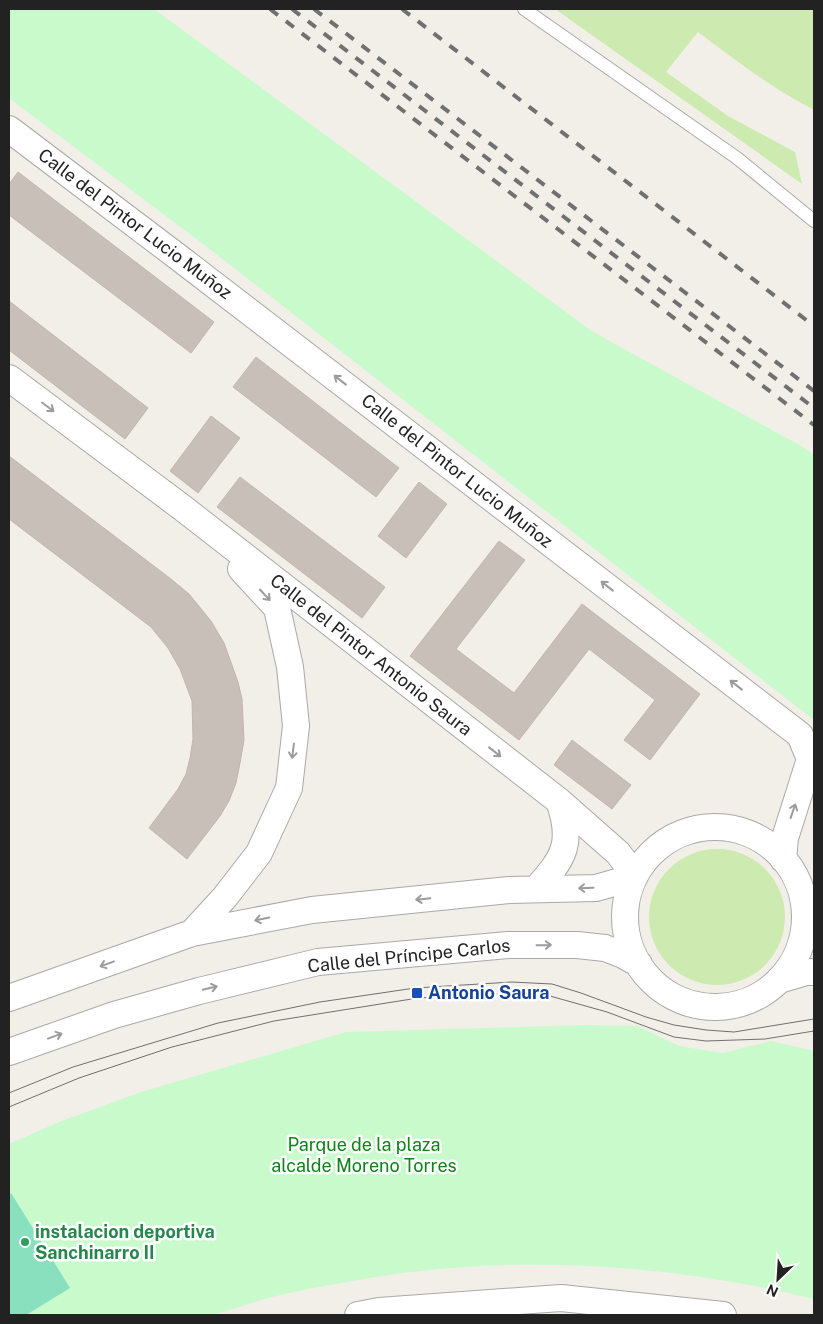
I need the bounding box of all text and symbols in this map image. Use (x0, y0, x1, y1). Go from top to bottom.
street label: Calle del Pintor Lucio Muñoz (34, 144, 236, 303)
one-way arrow (334, 375, 347, 386)
street label: Calle del Pintor Lucio Muñoz (358, 389, 557, 552)
one-way arrow (41, 402, 54, 413)
street label: Calle del Pintor Antonio Saura (266, 569, 476, 740)
one-way arrow (601, 581, 614, 592)
one-way arrow (259, 589, 271, 602)
one-way arrow (730, 680, 743, 691)
one-way arrow (288, 743, 298, 759)
one-way arrow (488, 747, 501, 758)
one-way arrow (788, 804, 798, 820)
one-way arrow (578, 883, 594, 893)
one-way arrow (416, 894, 432, 903)
one-way arrow (255, 915, 271, 925)
street label: Calle del Príncipe Carlos (307, 934, 511, 977)
one-way arrow (535, 940, 551, 950)
one-way arrow (99, 959, 115, 969)
place label: Antonio Saura (428, 982, 550, 1003)
one-way arrow (201, 983, 217, 992)
marker: Antonio Saura (410, 986, 424, 1000)
one-way arrow (46, 1031, 62, 1040)
park label: Parque de la plaza alcalde Moreno Torres (271, 1134, 457, 1176)
place label: instalacion deportiva Sanchinarro II (35, 1221, 215, 1263)
marker: instalacion deportiva Sanchinarro II (19, 1236, 31, 1248)
north arrow (753, 1254, 803, 1304)
text: N (764, 1281, 781, 1300)

